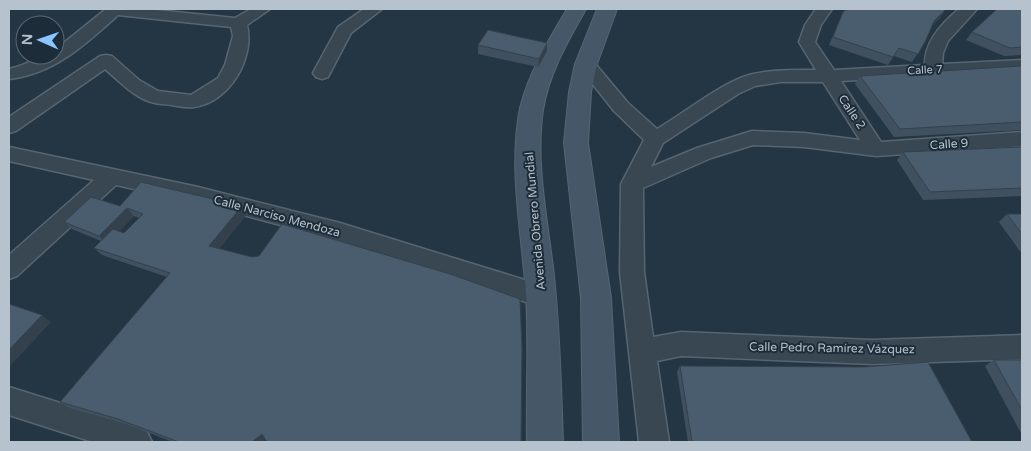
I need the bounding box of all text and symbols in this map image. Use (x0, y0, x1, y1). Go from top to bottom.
north arrow (15, 15, 65, 65)
text: N (19, 34, 36, 45)
street label: Calle 7 (907, 63, 943, 77)
street label: Calle 2 (835, 92, 869, 132)
street label: Calle 9 (929, 136, 969, 152)
street label: Avenida Obrero Mundial (522, 151, 548, 291)
street label: Calle Narciso Mendoza (212, 192, 342, 240)
street label: Calle Pedro Ramírez Vázquez (749, 340, 915, 356)

